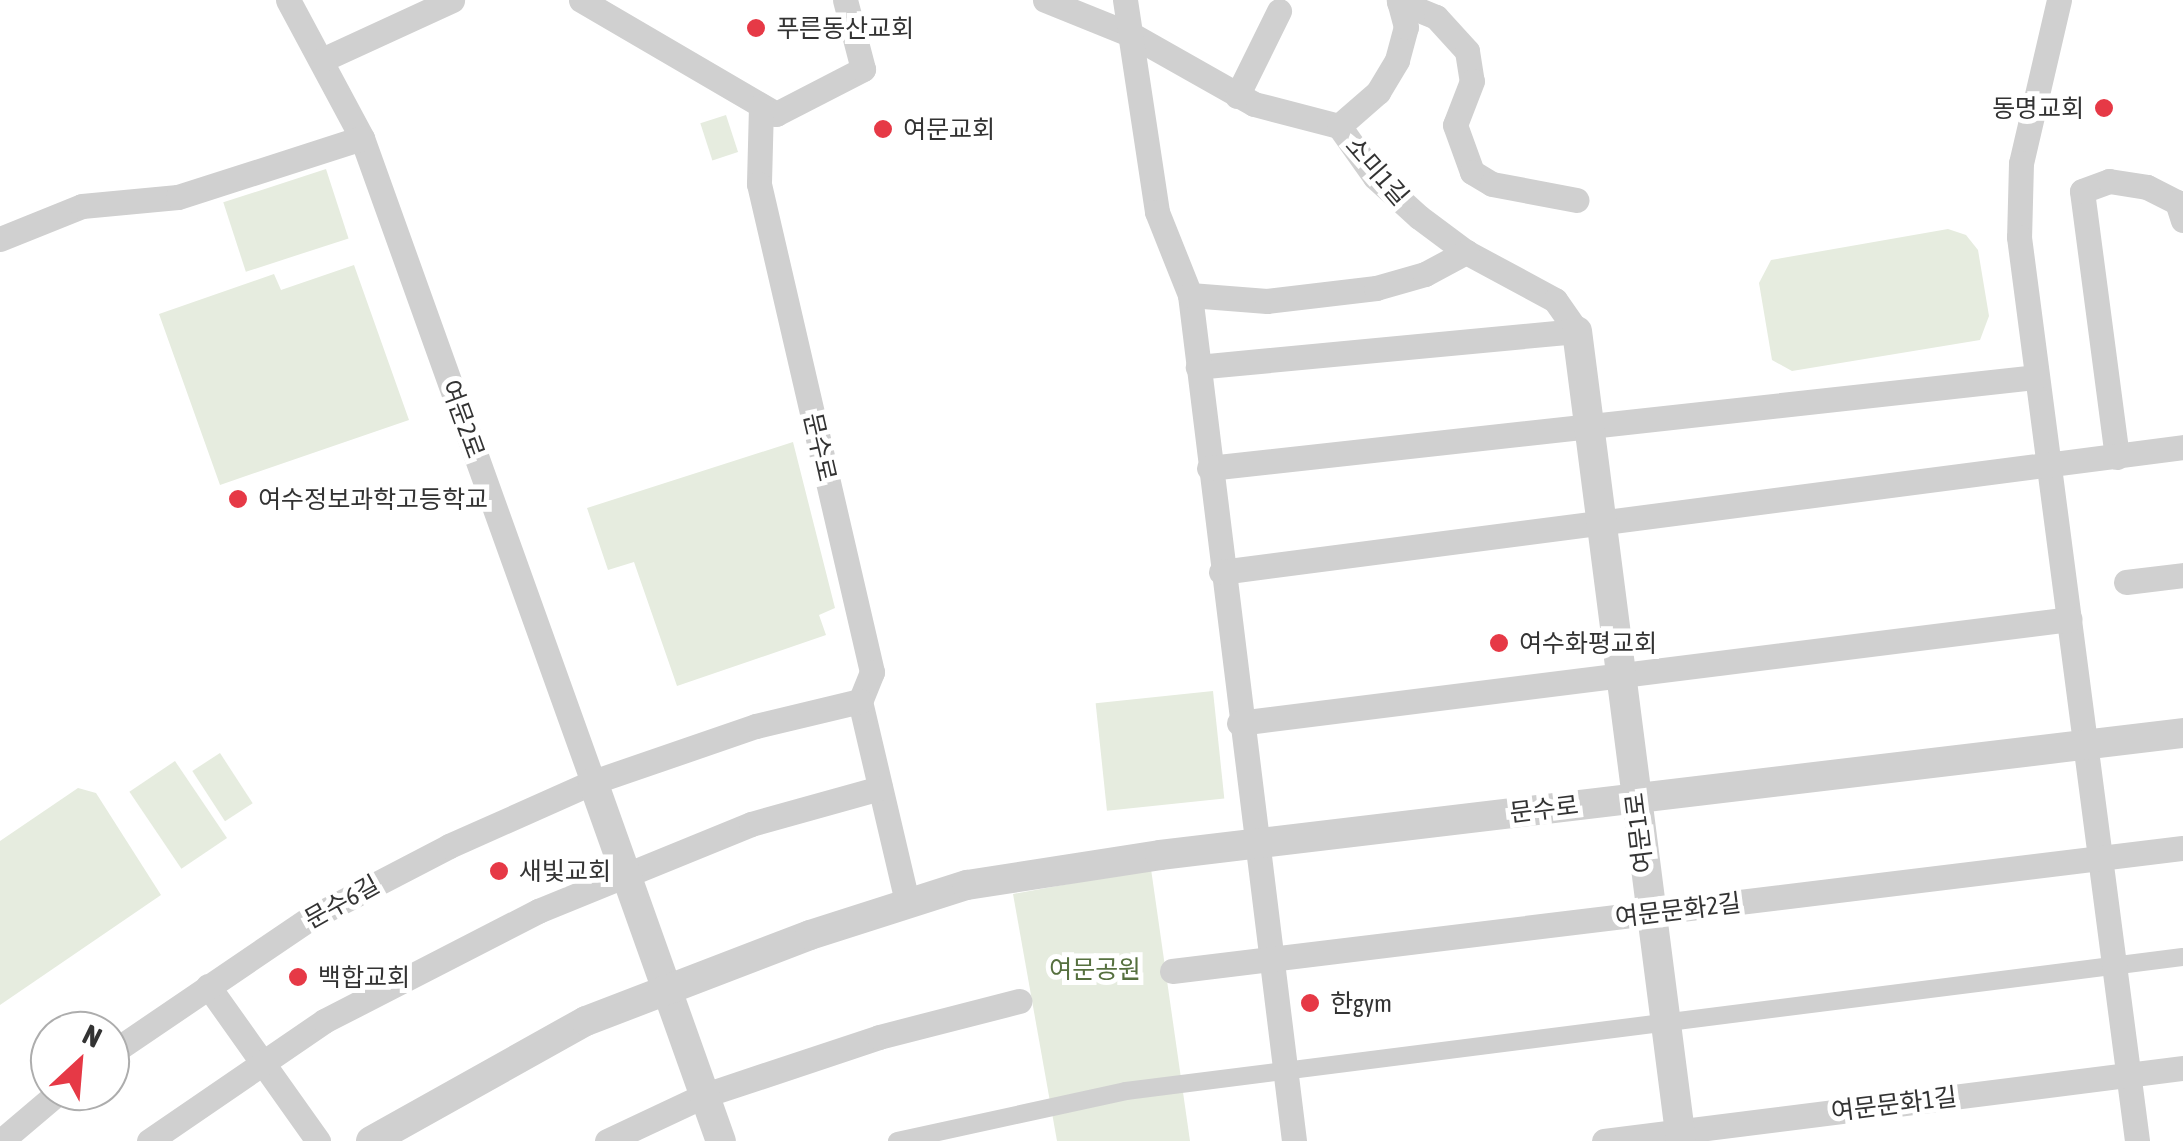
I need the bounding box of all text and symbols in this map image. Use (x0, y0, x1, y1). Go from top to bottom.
place label: 푸른동산교회 (776, 13, 914, 43)
marker: 푸른동산교회 (745, 17, 767, 39)
place label: 동명교회 (1992, 93, 2084, 123)
marker: 동명교회 (2093, 97, 2115, 119)
place label: 여문교회 (903, 114, 995, 144)
marker: 여문교회 (872, 118, 894, 140)
street label: 소미1길 (1339, 131, 1415, 211)
street label: 여문2로 (435, 376, 491, 462)
street label: 문수로 (798, 410, 842, 484)
place label: 여수정보과학고등학교 (258, 484, 488, 514)
marker: 여수정보과학고등학교 (227, 488, 249, 510)
place label: 여수화평교회 (1519, 628, 1657, 658)
marker: 여수화평교회 (1488, 632, 1510, 654)
street label: 문수로 (1508, 790, 1580, 828)
street label: 여문1로 (1619, 791, 1659, 875)
place label: 새빛교회 (519, 856, 611, 886)
marker: 새빛교회 (488, 860, 510, 882)
street label: 문수6길 (299, 869, 385, 935)
street label: 여문문화2길 (1613, 887, 1743, 933)
park label: 여문공원 (1049, 954, 1141, 984)
place label: 백합교회 (318, 962, 410, 992)
marker: 백합교회 (287, 966, 309, 988)
place label: 한gym (1330, 988, 1392, 1018)
marker: 한gym (1299, 992, 1321, 1014)
north arrow (30, 1011, 130, 1111)
text: N (78, 1018, 107, 1054)
street label: 여문문화1길 (1829, 1081, 1959, 1127)

